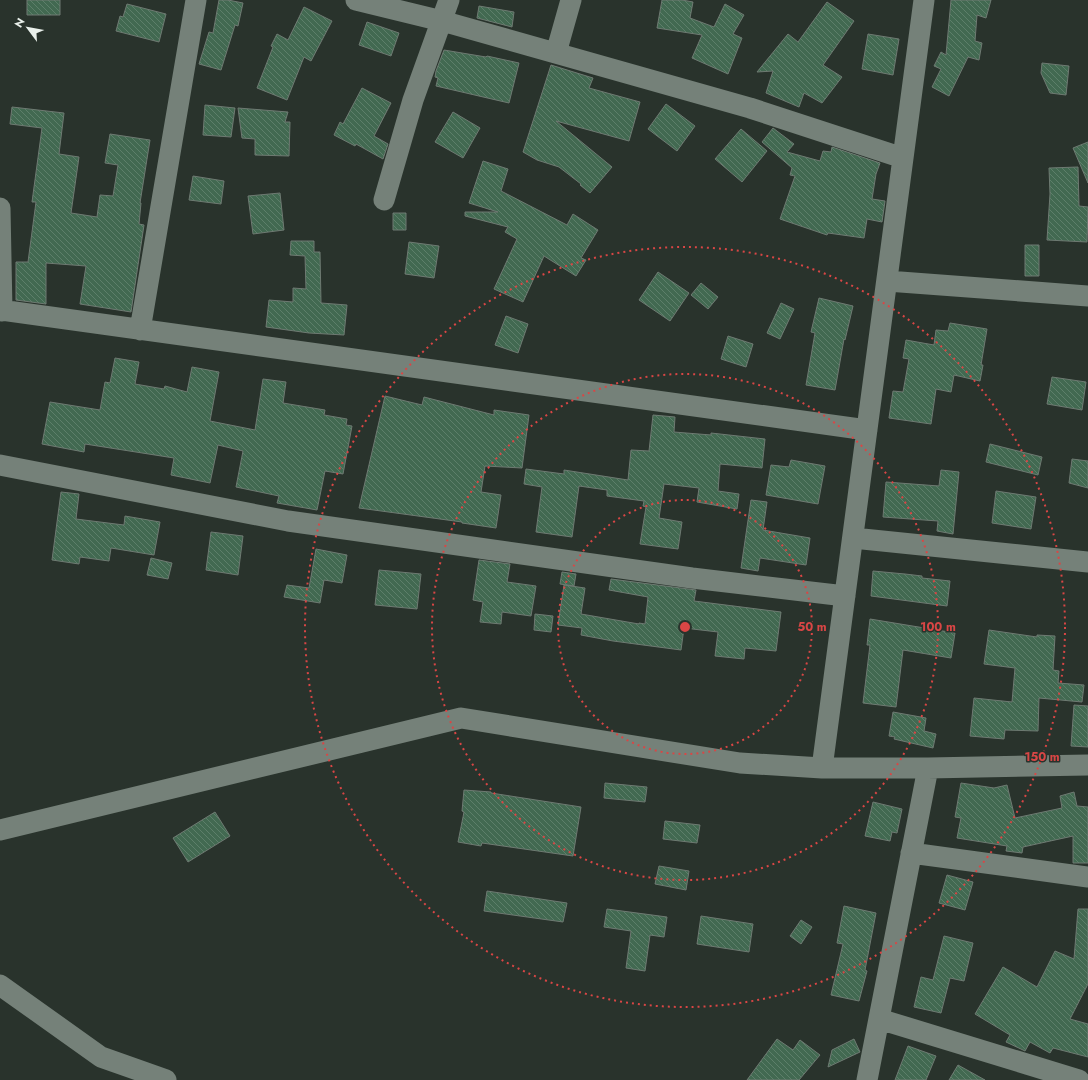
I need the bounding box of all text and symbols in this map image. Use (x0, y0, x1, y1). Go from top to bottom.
north arrow (8, 8, 48, 48)
text: N (10, 15, 29, 31)
text: 50 m (797, 618, 827, 636)
text: 100 m (920, 618, 956, 636)
centre of rings (678, 620, 692, 634)
text: 150 m (1024, 748, 1060, 766)

